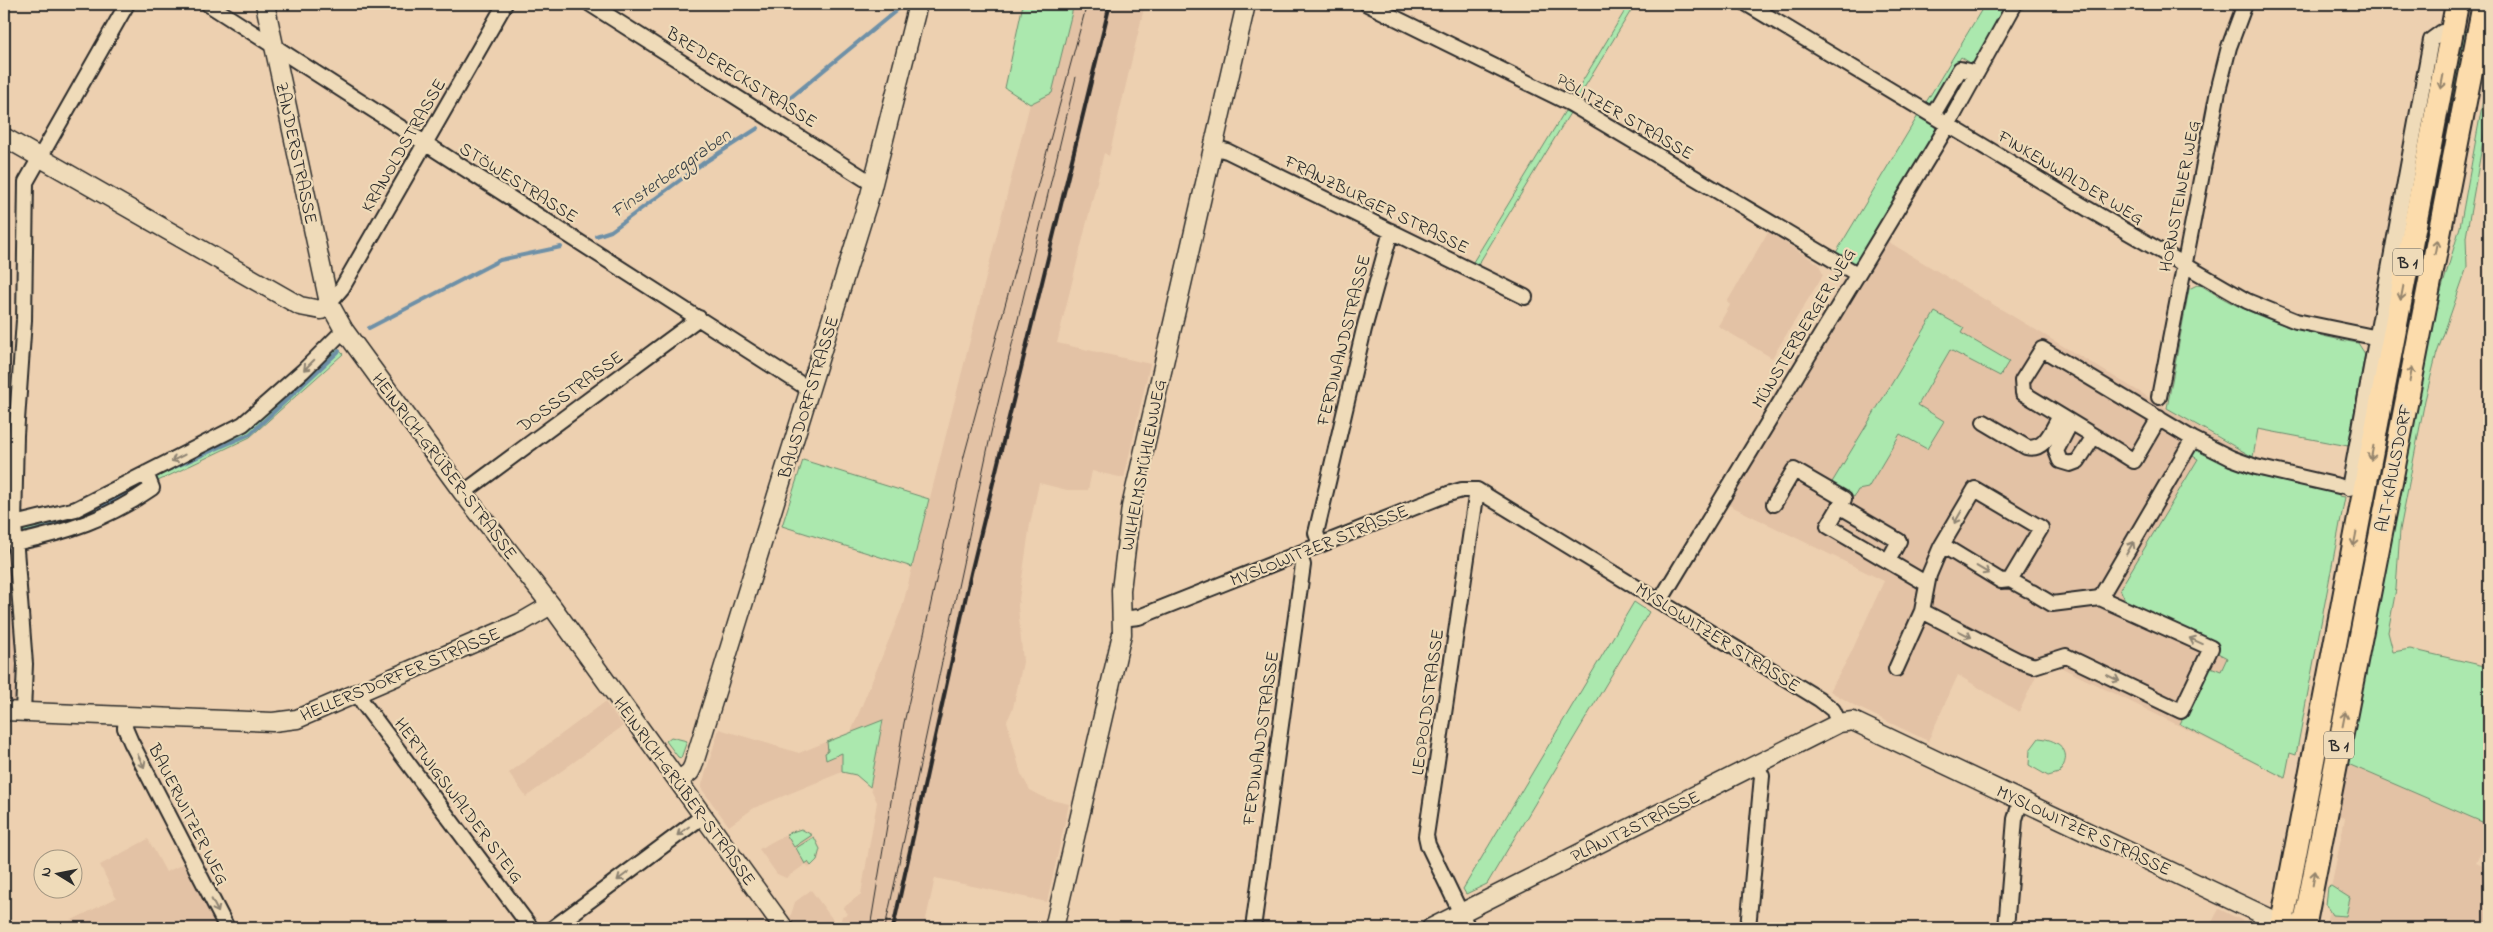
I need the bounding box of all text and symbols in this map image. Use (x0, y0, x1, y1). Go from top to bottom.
street label: BREDERECKSTRASSE (660, 21, 821, 136)
street label: PÖLITZER STRASSE (1550, 68, 1698, 168)
one-way arrow (2437, 73, 2447, 89)
street label: KRANOLDSTRASSE (356, 74, 454, 218)
street label: ZANDERSTRASSE (267, 80, 323, 227)
street label: HORNSTEINER WEG (2154, 118, 2208, 274)
water label: Finsterberggraben (606, 122, 738, 226)
street label: FINKENWALDER WEG (1991, 124, 2148, 233)
street label: STÖWESTRASSE (454, 137, 582, 231)
street label: FRANZBURGER STRASSE (1279, 149, 1473, 262)
one-way arrow (2432, 239, 2442, 255)
street label: MÜNSTERBERGER WEG (1746, 244, 1863, 414)
road number: B 1 (2393, 248, 2423, 276)
street label: FERDINANDSTRASSE (1311, 252, 1379, 430)
one-way arrow (2397, 284, 2407, 300)
street label: BAUSDORFSTRASSE (773, 313, 847, 483)
street label: DOSSSTRASSE (512, 345, 629, 440)
one-way arrow (303, 358, 315, 371)
one-way arrow (2407, 367, 2417, 383)
street label: HEINRICH-GRÜBER-STRASSE (364, 368, 523, 566)
street label: WILHELMSMÜHLENWEG (1116, 378, 1174, 553)
street label: ALT-KAULSDORF (2370, 402, 2420, 535)
one-way arrow (2367, 444, 2376, 460)
one-way arrow (171, 454, 186, 463)
street label: MYSLOWITZER STRASSE (1227, 499, 1413, 595)
one-way arrow (1953, 509, 1963, 523)
one-way arrow (2350, 530, 2360, 546)
one-way arrow (2125, 541, 2135, 555)
one-way arrow (1976, 566, 1990, 576)
street label: MYSLOWITZER STRASSE (1629, 577, 1805, 700)
street label: HELLERSDORFER STRASSE (297, 622, 505, 730)
street label: LEOPOLDSTRASSE (1406, 627, 1452, 777)
one-way arrow (1957, 630, 1972, 639)
one-way arrow (2189, 636, 2204, 645)
street label: FERDINANDSTRASSE (1237, 649, 1287, 828)
one-way arrow (2105, 674, 2120, 684)
street label: HEINRICH-GRÜBER-STRASSE (606, 692, 761, 892)
one-way arrow (2340, 711, 2349, 727)
street label: HERTWIGSWALDER STEIG (386, 713, 528, 889)
road number: B 1 (2324, 732, 2354, 758)
street label: BAUERWITZER WEG (140, 739, 234, 890)
one-way arrow (136, 754, 146, 769)
street label: MYSLOWITZER STRASSE (1991, 780, 2175, 884)
street label: PLANITZSTRASSE (1567, 785, 1705, 870)
one-way arrow (676, 826, 690, 836)
north arrow (32, 850, 82, 900)
text: N (36, 866, 58, 878)
one-way arrow (617, 870, 630, 881)
one-way arrow (2309, 871, 2319, 887)
one-way arrow (210, 898, 220, 913)

